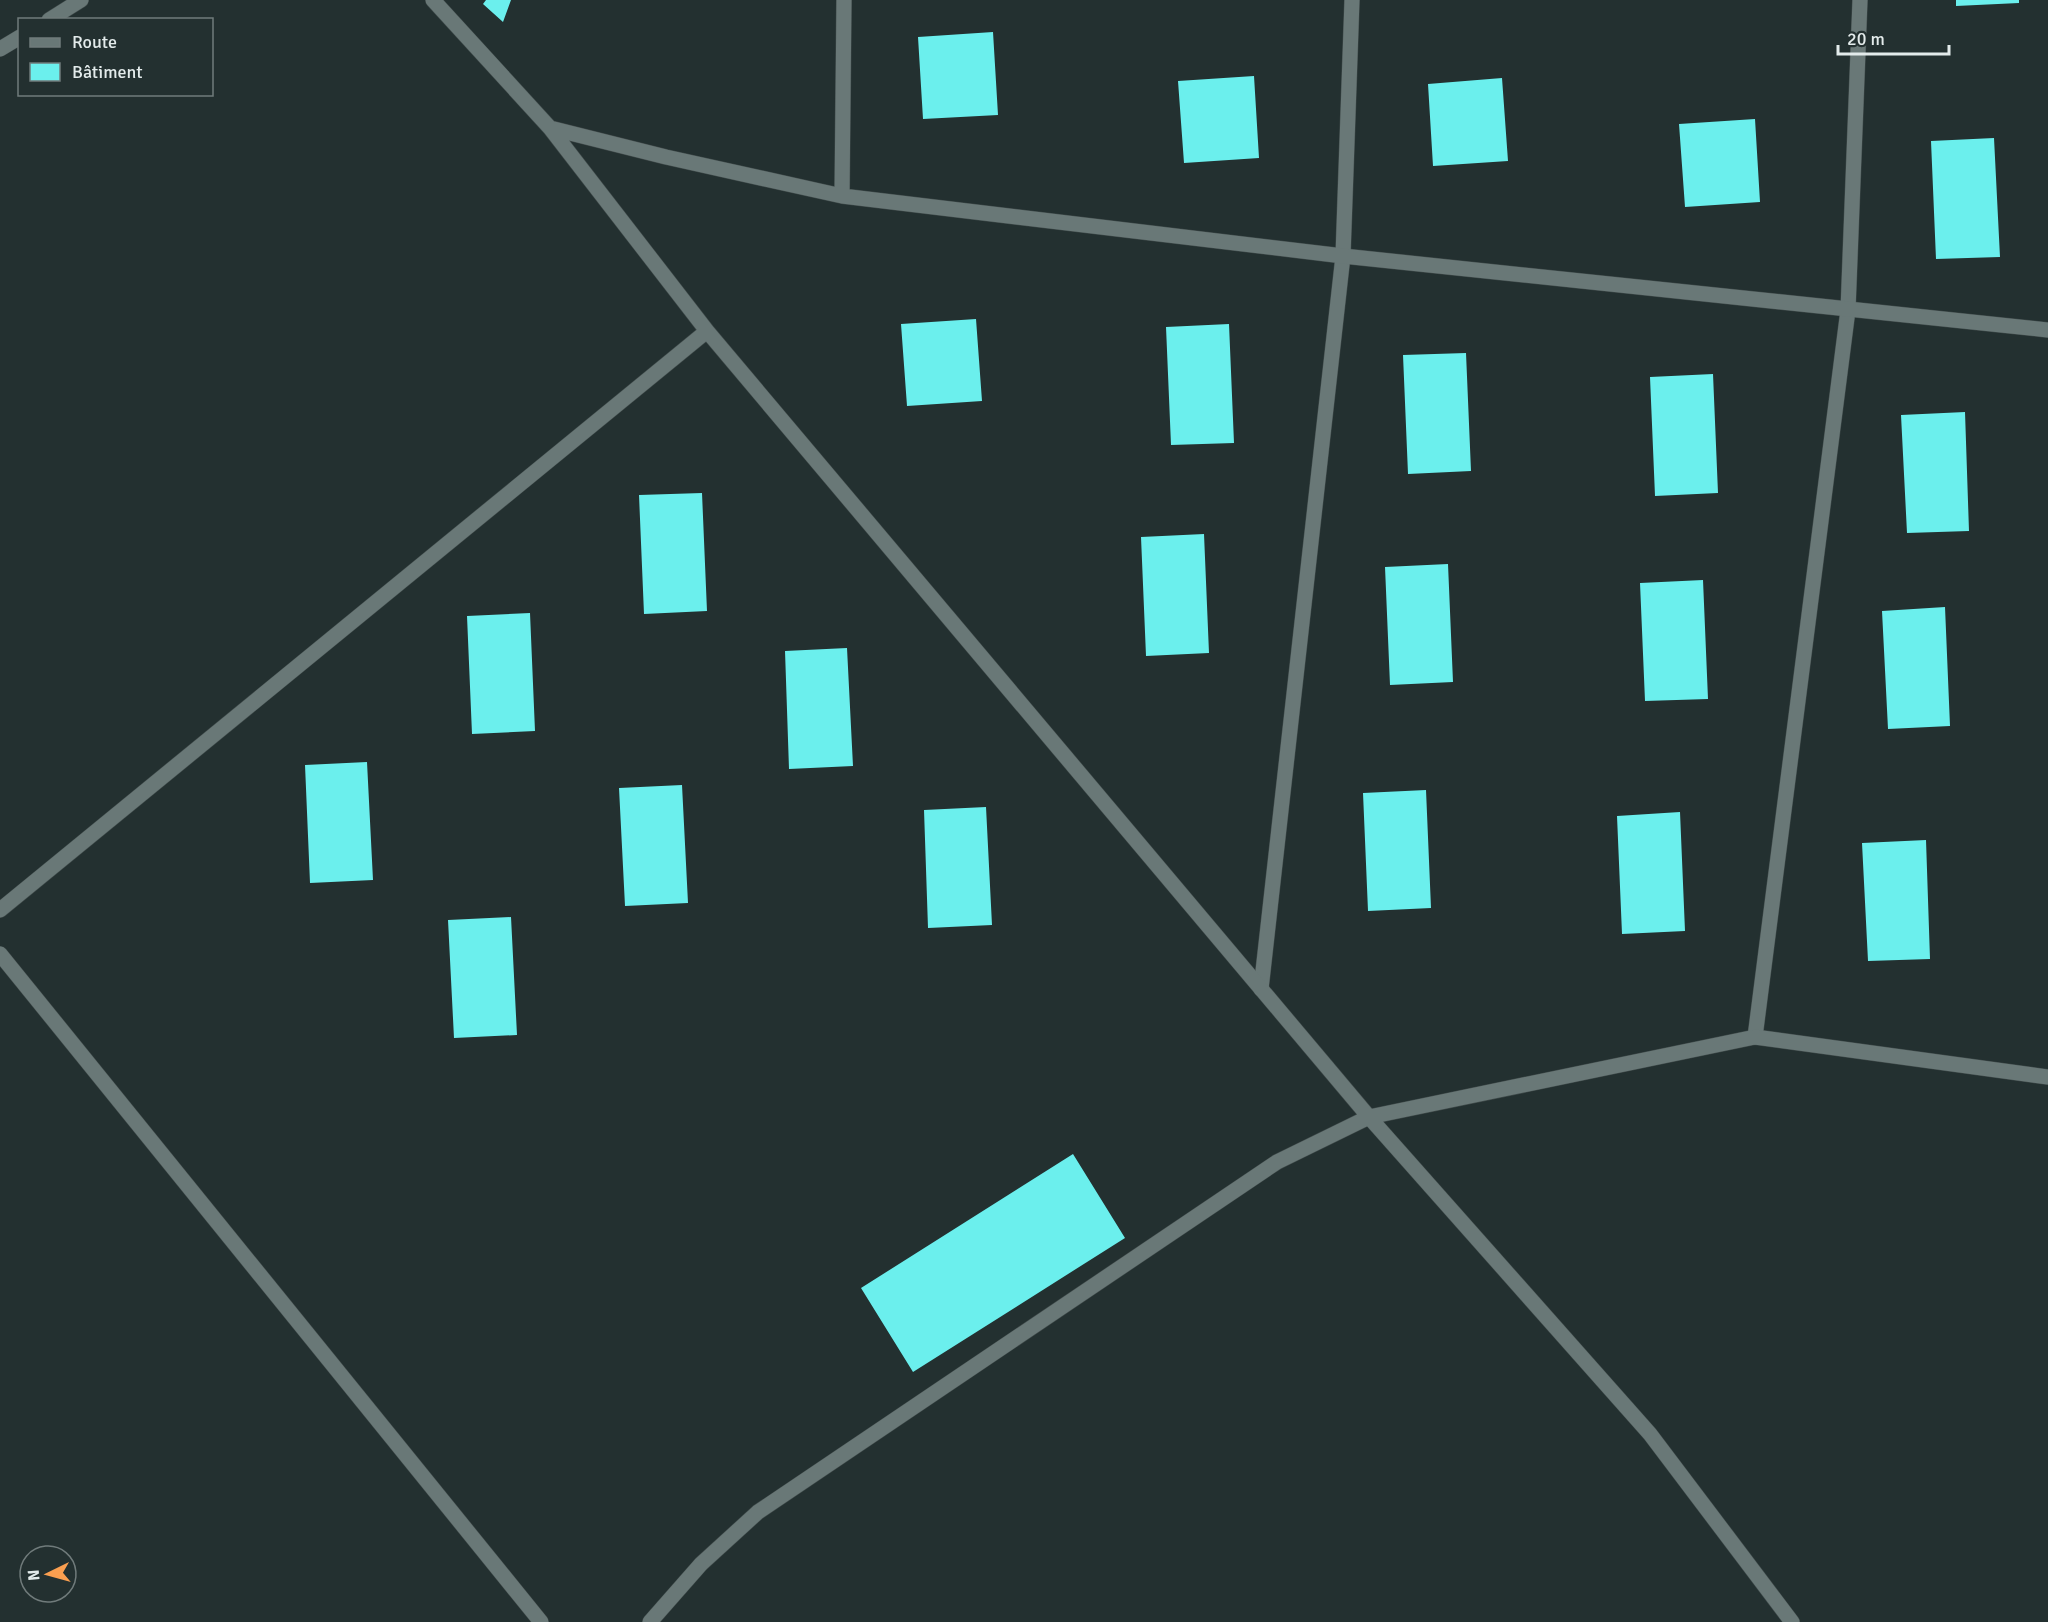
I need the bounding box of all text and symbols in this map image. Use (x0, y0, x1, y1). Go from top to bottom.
legend (18, 18, 213, 96)
scale bar (1838, 18, 1949, 56)
text: 20 m (1847, 28, 1885, 50)
text: Route (72, 31, 117, 53)
text: Bâtiment (72, 61, 143, 83)
north arrow (18, 1544, 78, 1604)
text: N (24, 1569, 45, 1582)

